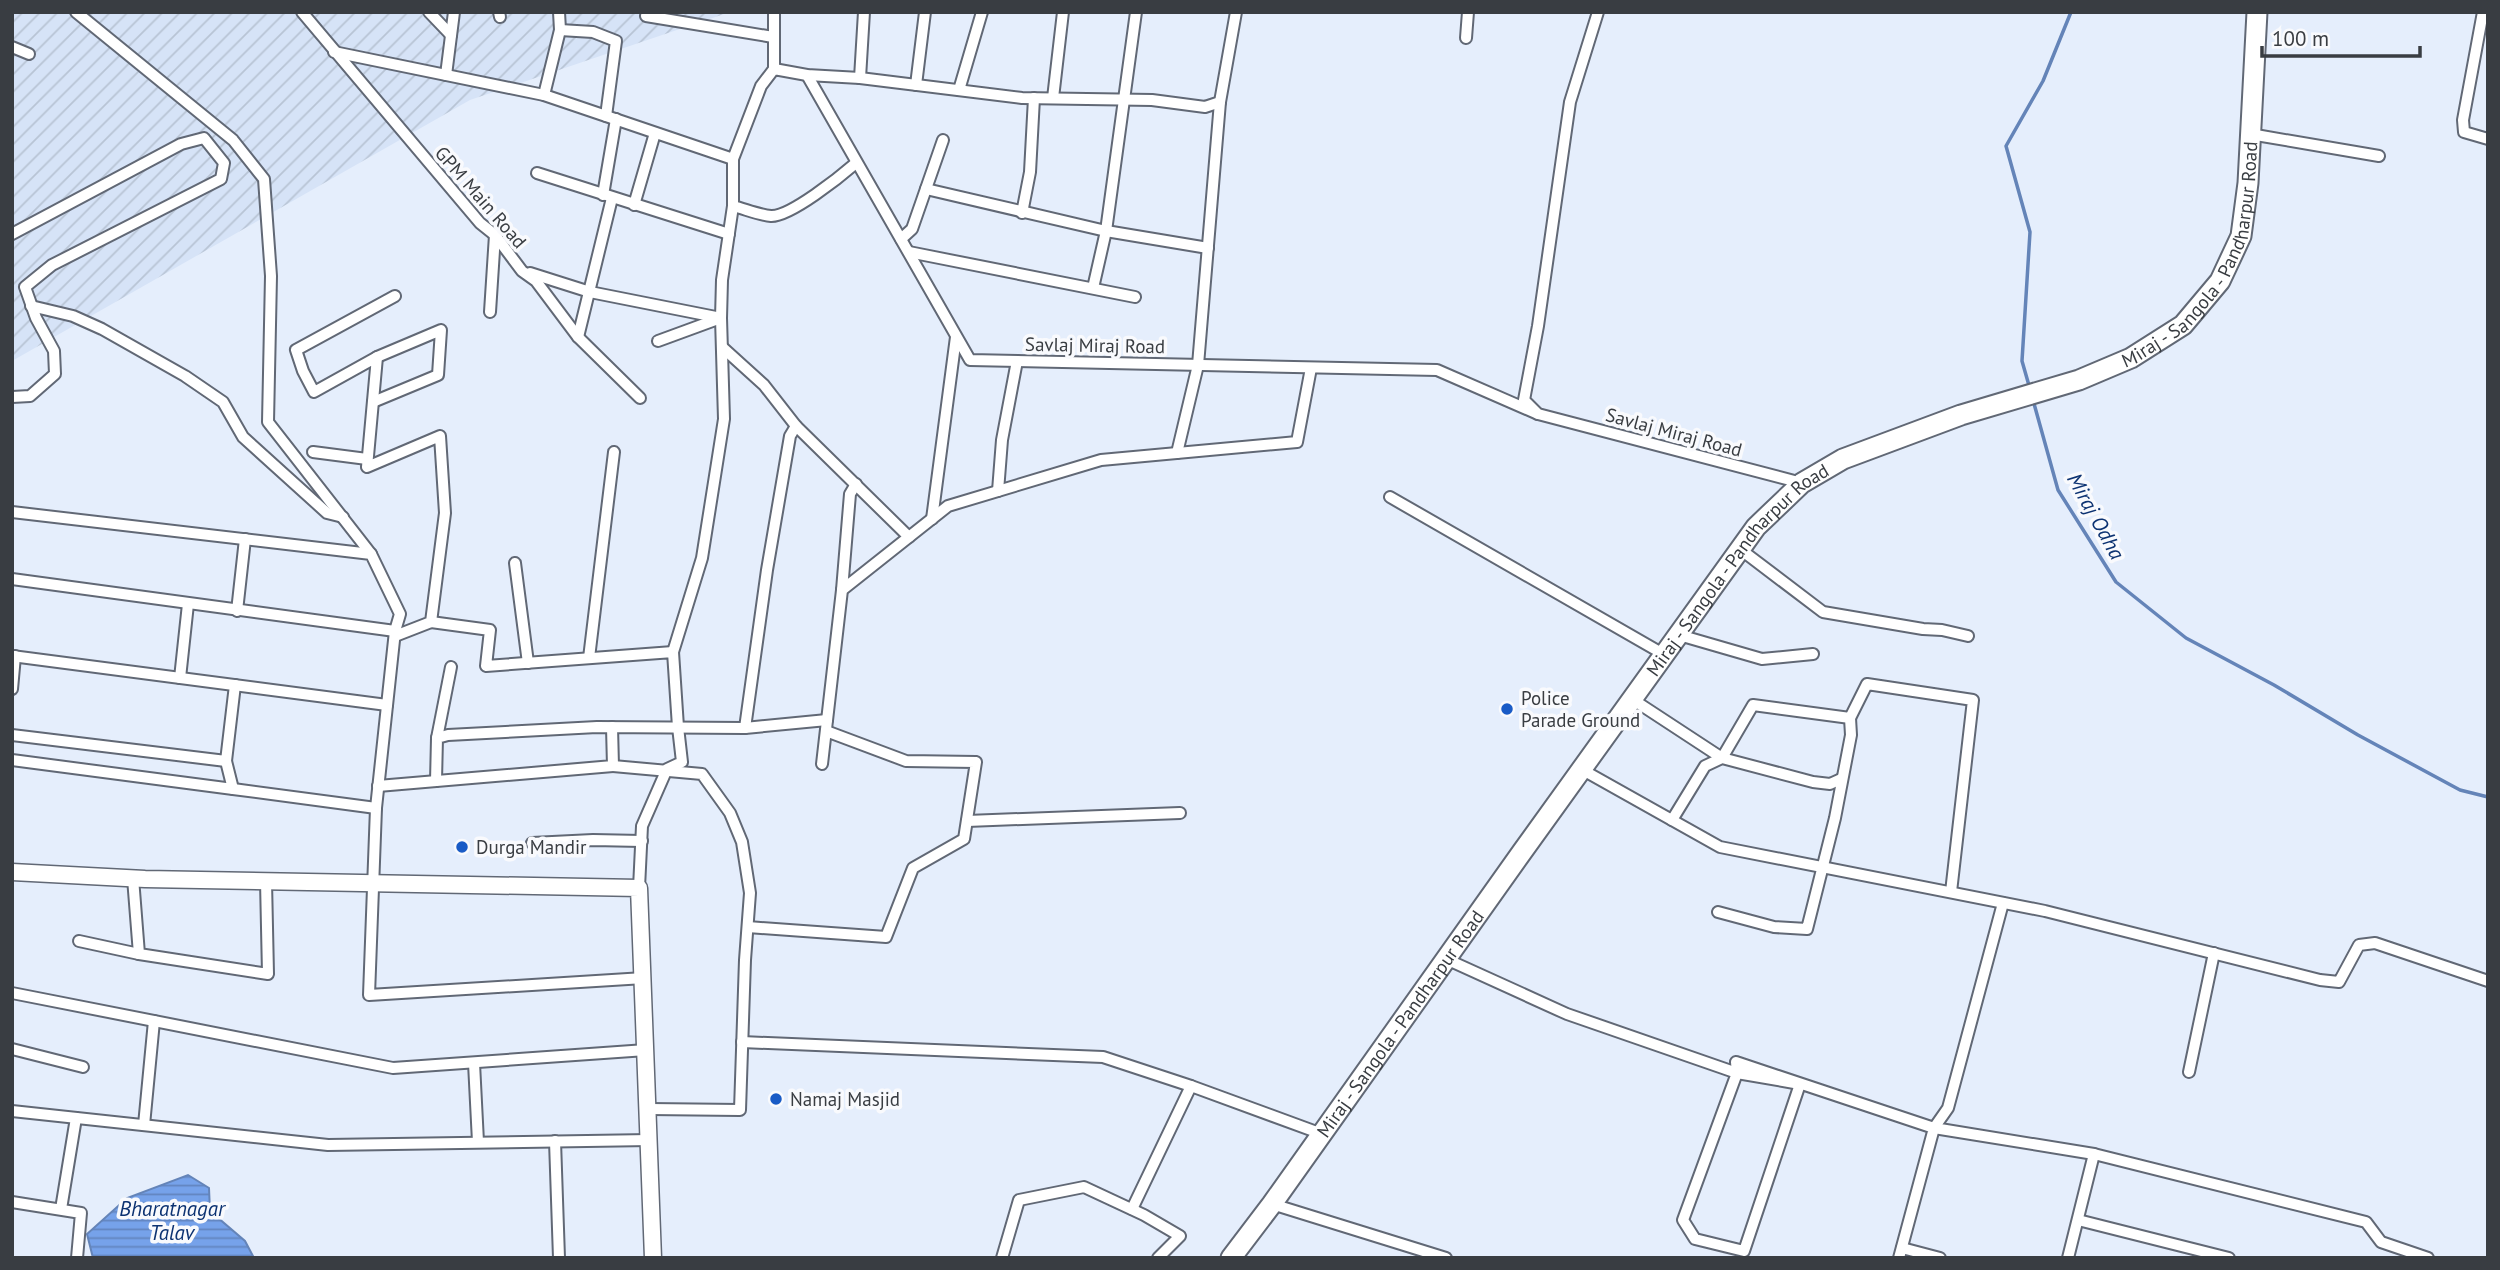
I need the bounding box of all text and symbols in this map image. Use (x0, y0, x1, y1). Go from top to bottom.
scale bar (2262, 14, 2420, 58)
text: 100 m (2272, 25, 2329, 52)
street label: GPM Main Road (430, 141, 532, 253)
street label: Miraj - Sangola - Pandharpur Road (2118, 141, 2262, 373)
street label: Savlaj Miraj Road (1025, 332, 1165, 358)
street label: Savlaj Miraj Road (1603, 402, 1745, 462)
street label: Miraj - Sangola - Pandharpur Road (1641, 458, 1833, 681)
water label: Miraj Odha (2061, 468, 2131, 565)
place label: Police Parade Ground (1521, 686, 1640, 732)
marker: Police Parade Ground (1499, 701, 1515, 717)
place label: Durga Mandir (476, 835, 587, 859)
marker: Durga Mandir (454, 839, 470, 855)
street label: Miraj - Sangola - Pandharpur Road (1311, 905, 1489, 1142)
place label: Namaj Masjid (790, 1087, 900, 1111)
marker: Namaj Masjid (768, 1091, 784, 1107)
water label: Bharatnagar Talav (119, 1195, 227, 1246)

